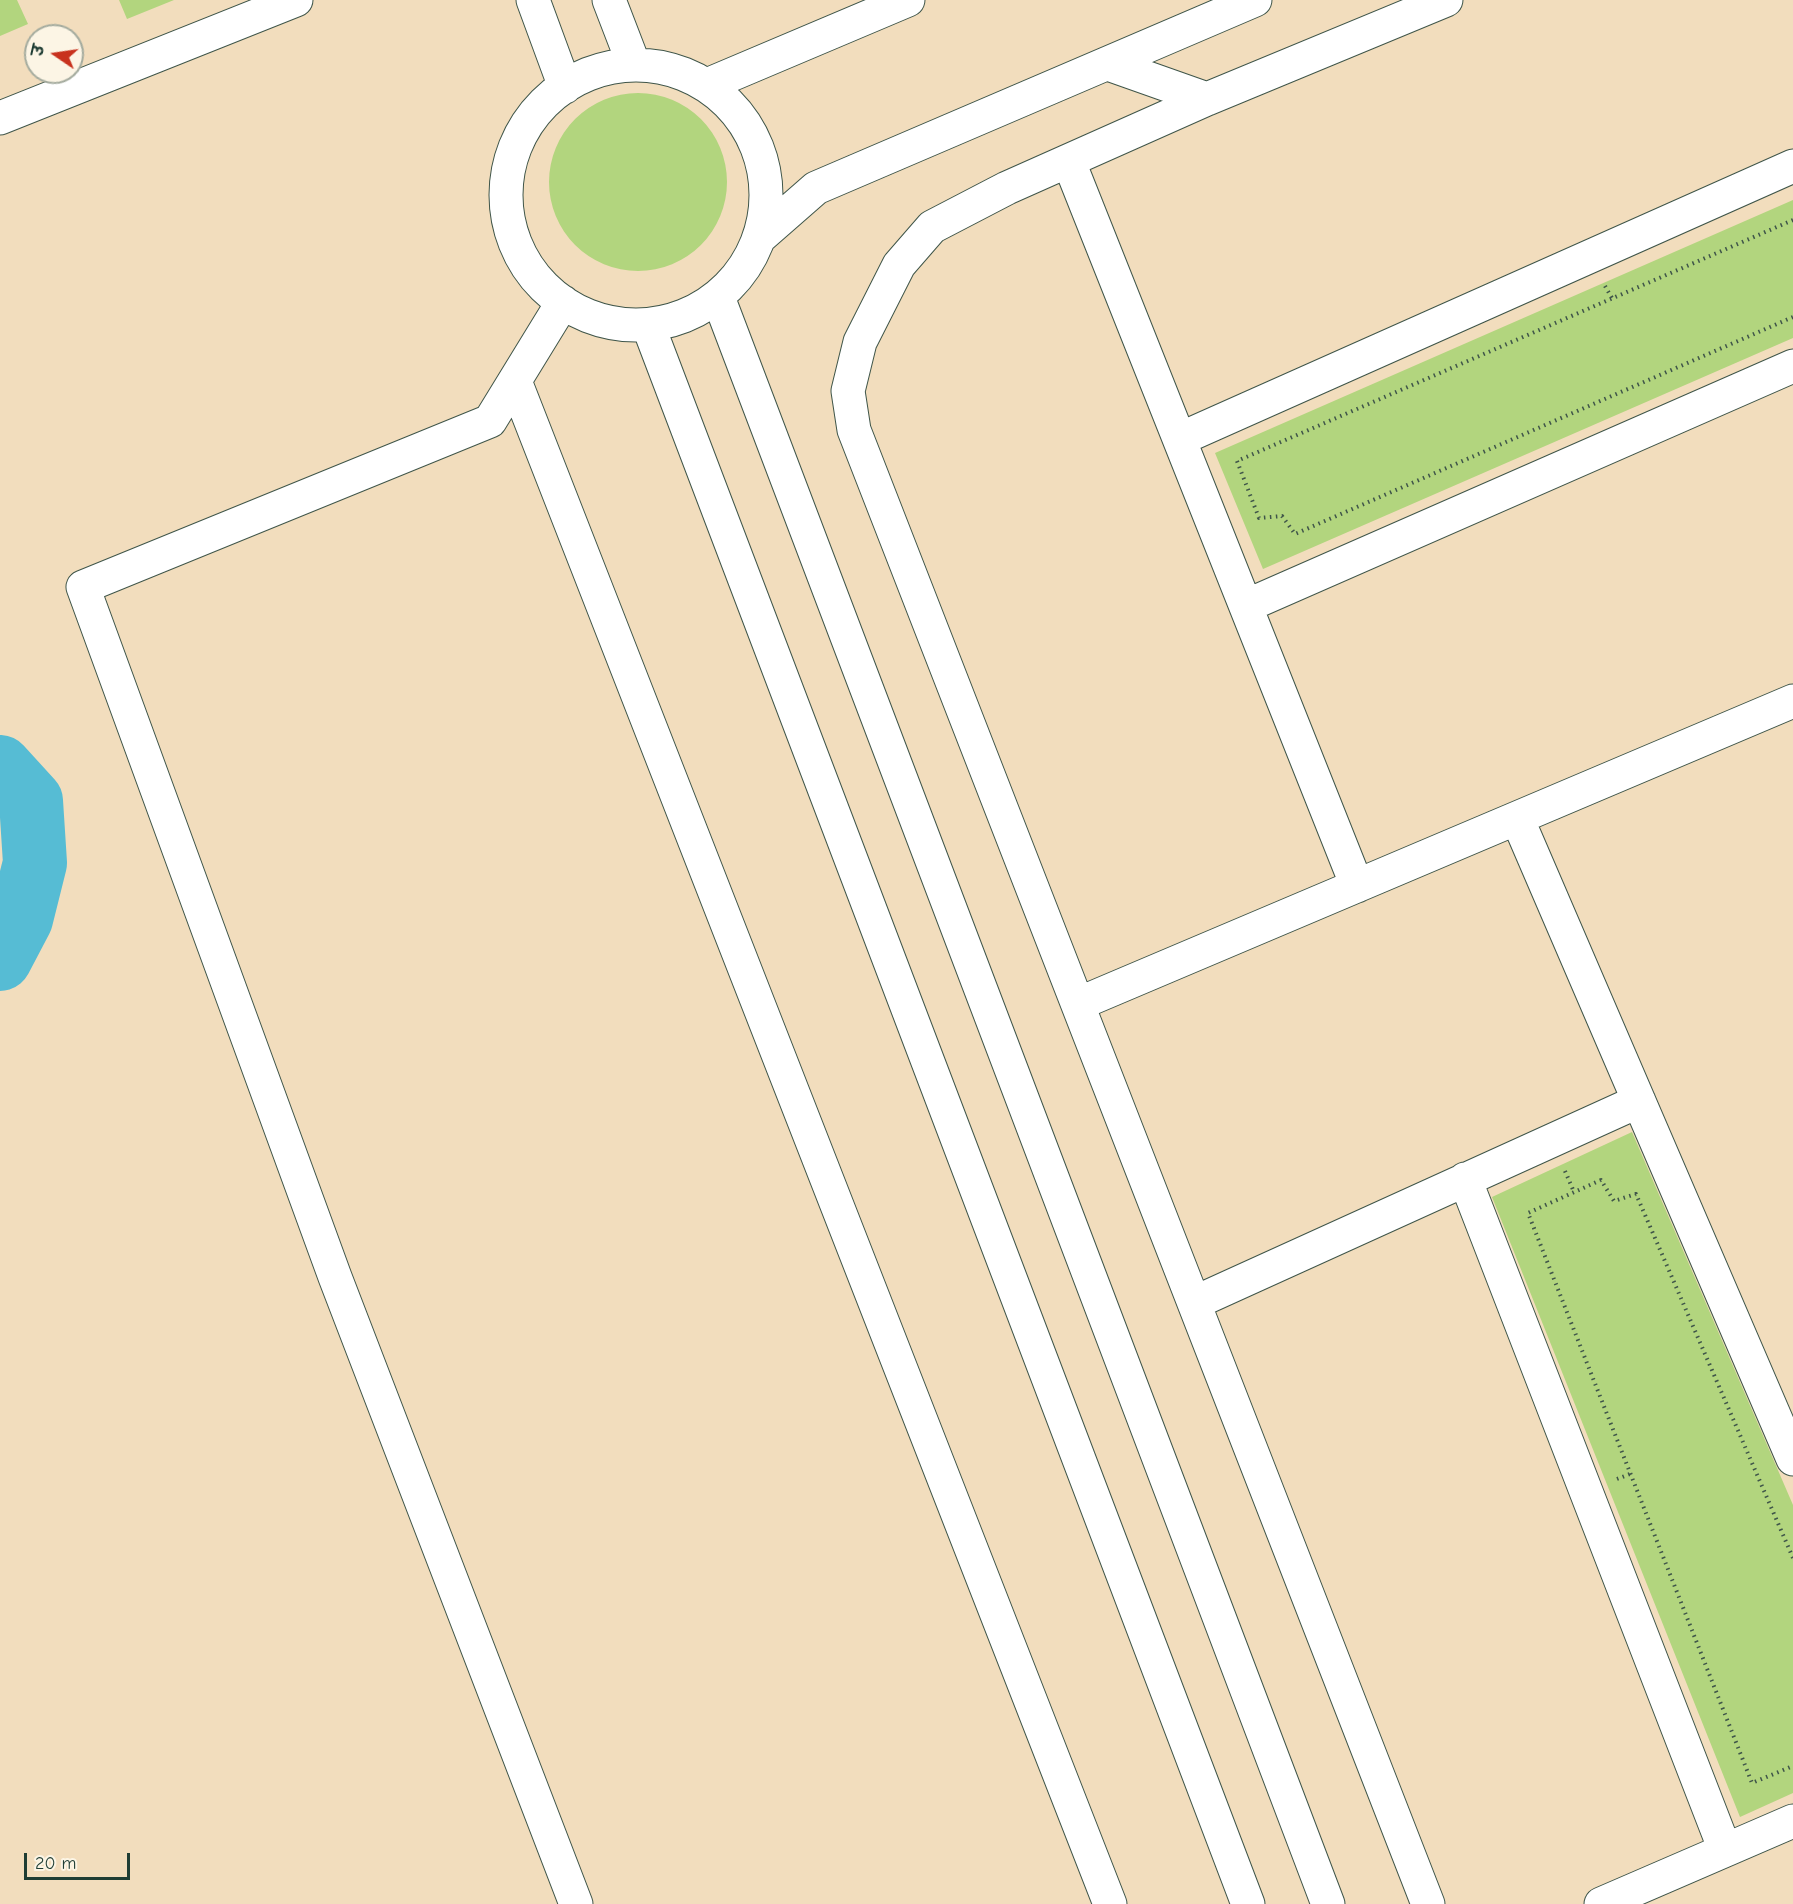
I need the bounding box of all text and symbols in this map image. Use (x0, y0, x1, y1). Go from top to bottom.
north arrow (24, 24, 84, 84)
text: उ (28, 43, 48, 58)
scale bar (27, 1841, 134, 1879)
text: 20 m (35, 1853, 76, 1874)

